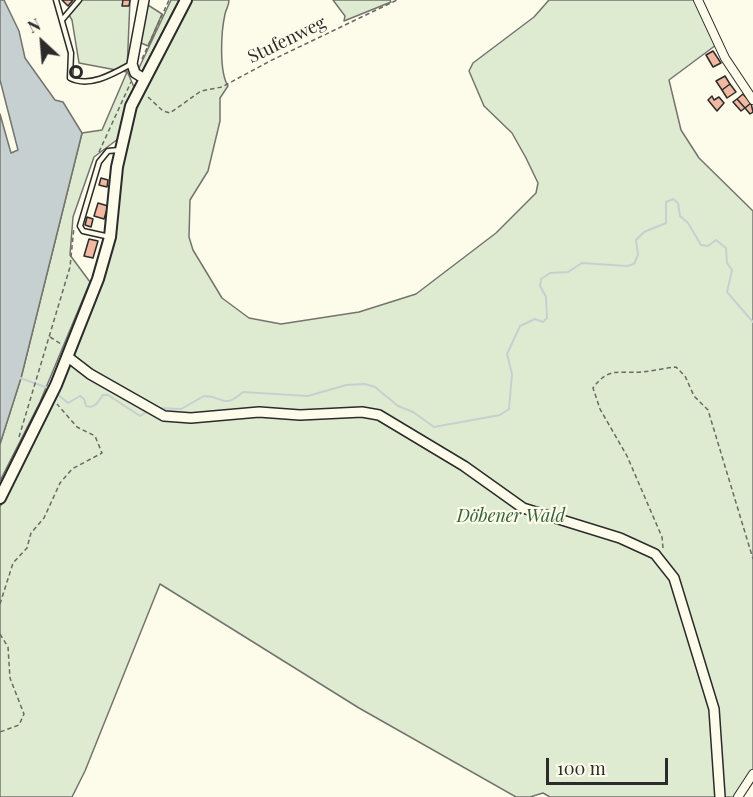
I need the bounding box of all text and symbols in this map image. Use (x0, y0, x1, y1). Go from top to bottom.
north arrow (12, 12, 72, 72)
street label: Stufenweg (244, 12, 330, 68)
text: N (24, 13, 44, 37)
park label: Döbener Wald (457, 505, 565, 527)
scale bar (549, 746, 670, 784)
text: 100 m (557, 756, 606, 780)

